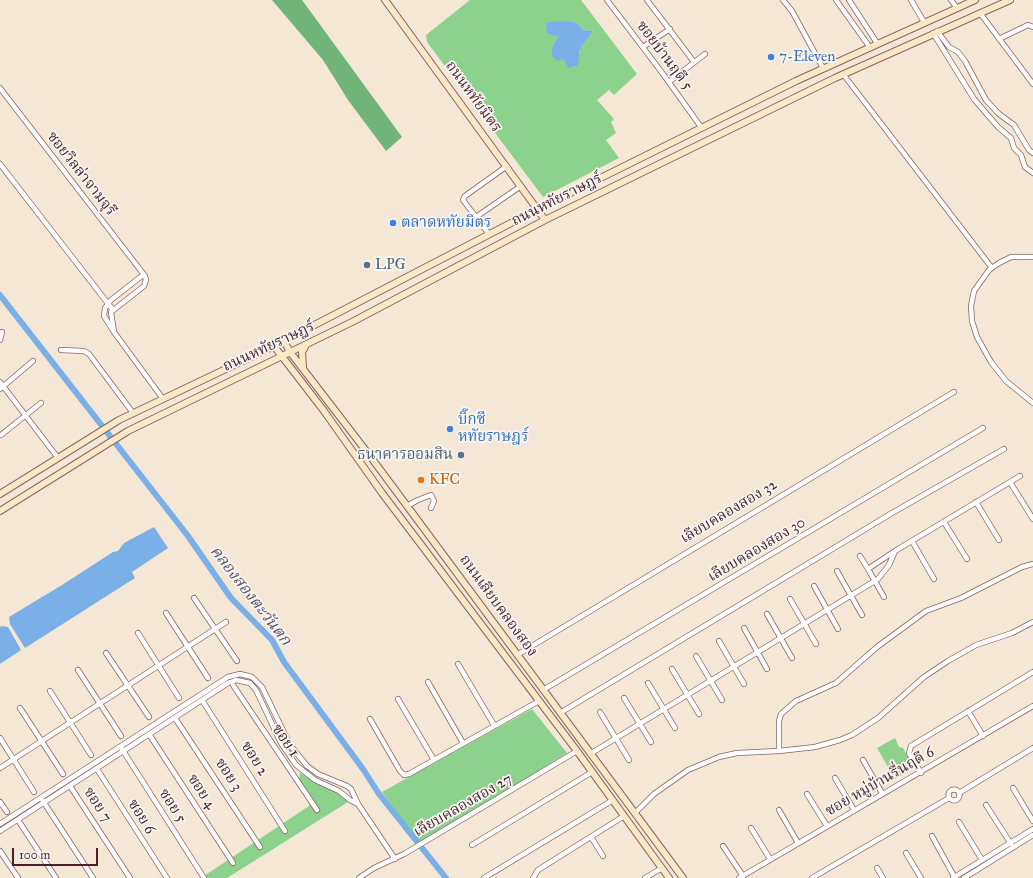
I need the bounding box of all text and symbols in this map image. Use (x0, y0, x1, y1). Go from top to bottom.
street label: ซอยบ้านฤดี 5 (632, 18, 696, 94)
place label: 7-Eleven (779, 48, 835, 66)
marker: 7-Eleven (766, 52, 776, 62)
street label: ถนนหทัยมิตร (441, 58, 505, 136)
street label: ซอยวิลล่าจามจุรี (43, 128, 119, 220)
street label: ถนนหทัยราษฎร์ (509, 169, 605, 231)
place label: ตลาดหทัยมิตร (401, 214, 492, 232)
marker: ตลาดหทัยมิตร (388, 218, 398, 228)
place label: LPG (375, 256, 406, 274)
marker: LPG (362, 260, 372, 270)
street label: ถนนหทัยราษฎร์ (220, 318, 318, 376)
place label: บิ๊กซี หทัยราษฎร์ (458, 411, 528, 446)
marker: บิ๊กซี หทัยราษฎร์ (445, 424, 455, 434)
place label: ธนาคารออมสิน (357, 446, 453, 464)
marker: ธนาคารออมสิน (456, 450, 466, 460)
place label: KFC (429, 471, 460, 489)
marker: KFC (416, 475, 426, 485)
street label: เลียบคลองสอง 32 (678, 476, 780, 548)
street label: เลียบคลองสอง 30 (705, 514, 809, 586)
water label: คลองสองตะวันตก (205, 542, 295, 650)
street label: ถนนเลียบคลองสอง (455, 552, 541, 660)
street label: ซอย 1 (267, 721, 303, 761)
street label: ซอย 2 (236, 738, 272, 780)
street label: ซอย หมู่บ้านรื่นฤดี 6 (822, 743, 938, 821)
street label: ซอย 3 (211, 755, 245, 795)
street label: ซอย 4 (183, 771, 219, 813)
street label: เลียบคลองสอง 27 (411, 771, 515, 841)
street label: ซอย 7 (79, 784, 115, 826)
street label: ซอย 5 (154, 786, 190, 826)
street label: ซอย 6 (123, 796, 159, 838)
scale bar (14, 840, 100, 866)
text: 100 m (19, 848, 50, 862)

